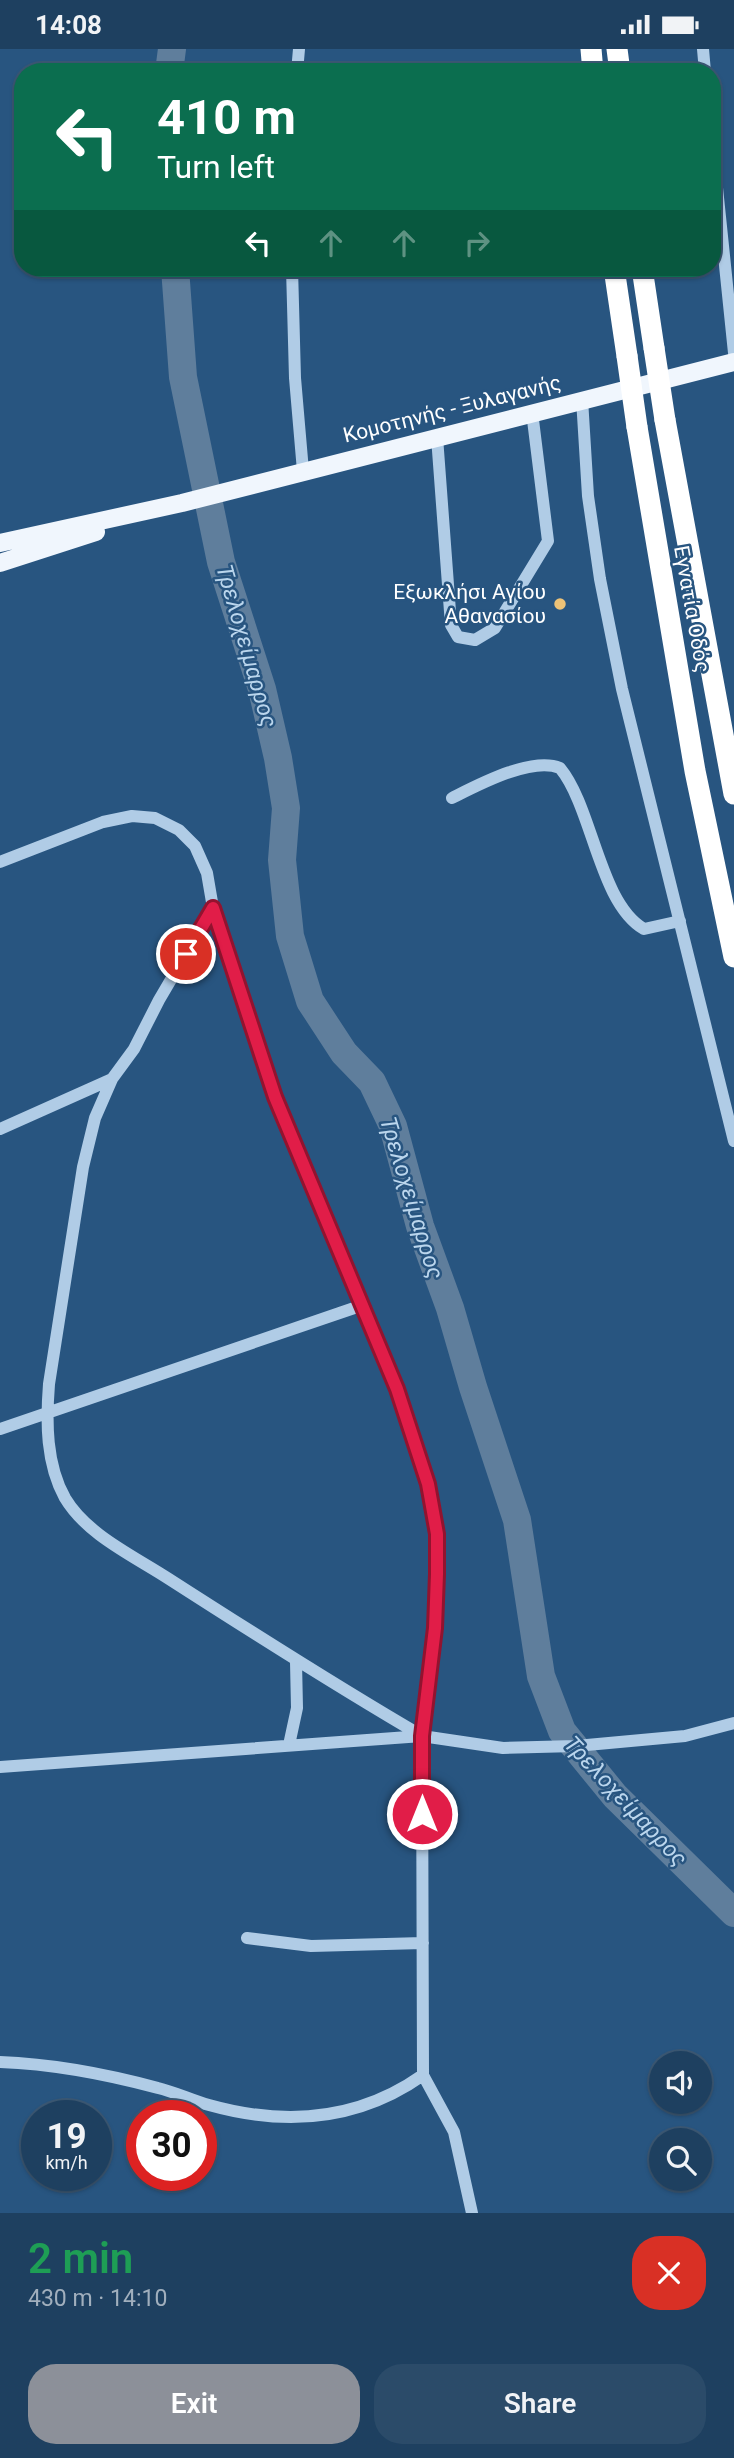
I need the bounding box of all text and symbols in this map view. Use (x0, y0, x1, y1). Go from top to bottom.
text: 14:08 (35, 10, 102, 40)
text: 410 m (157, 89, 296, 146)
icon: left (42, 91, 133, 182)
text: Turn left (157, 148, 275, 186)
icon: left (239, 224, 277, 262)
icon: ahead (312, 224, 350, 262)
icon: ahead (385, 224, 423, 262)
icon: right (458, 224, 496, 262)
street label: Κομοτηνής - Ξυλαγανής (341, 370, 563, 448)
street label: Εγνατία Οδός (669, 544, 715, 674)
water label: Τρελοχείμαρρος (210, 562, 283, 731)
place label: Εξωκλήσι Αγίου Αθανασίου (393, 580, 546, 628)
marker: Εξωκλήσι Αγίου Αθανασίου (552, 596, 568, 612)
pin (156, 924, 216, 984)
icon: arrive (167, 935, 205, 973)
water label: Τρελοχείμαρρος (374, 1114, 449, 1283)
water label: Τρελοχείμαρρος (558, 1731, 693, 1872)
position arrow (385, 1777, 459, 1851)
map controls (649, 2051, 712, 2191)
button: sound (649, 2051, 712, 2114)
speed limit sign: 30 (126, 2100, 217, 2191)
text: 19 (46, 2116, 87, 2157)
button: search (649, 2128, 712, 2191)
text: km/h (45, 2152, 88, 2173)
text: 2 min (28, 2234, 133, 2283)
button: close (632, 2236, 706, 2310)
text: 430 m · 14:10 (28, 2285, 167, 2312)
button: Exit (28, 2364, 360, 2444)
button: Share (374, 2364, 706, 2444)

